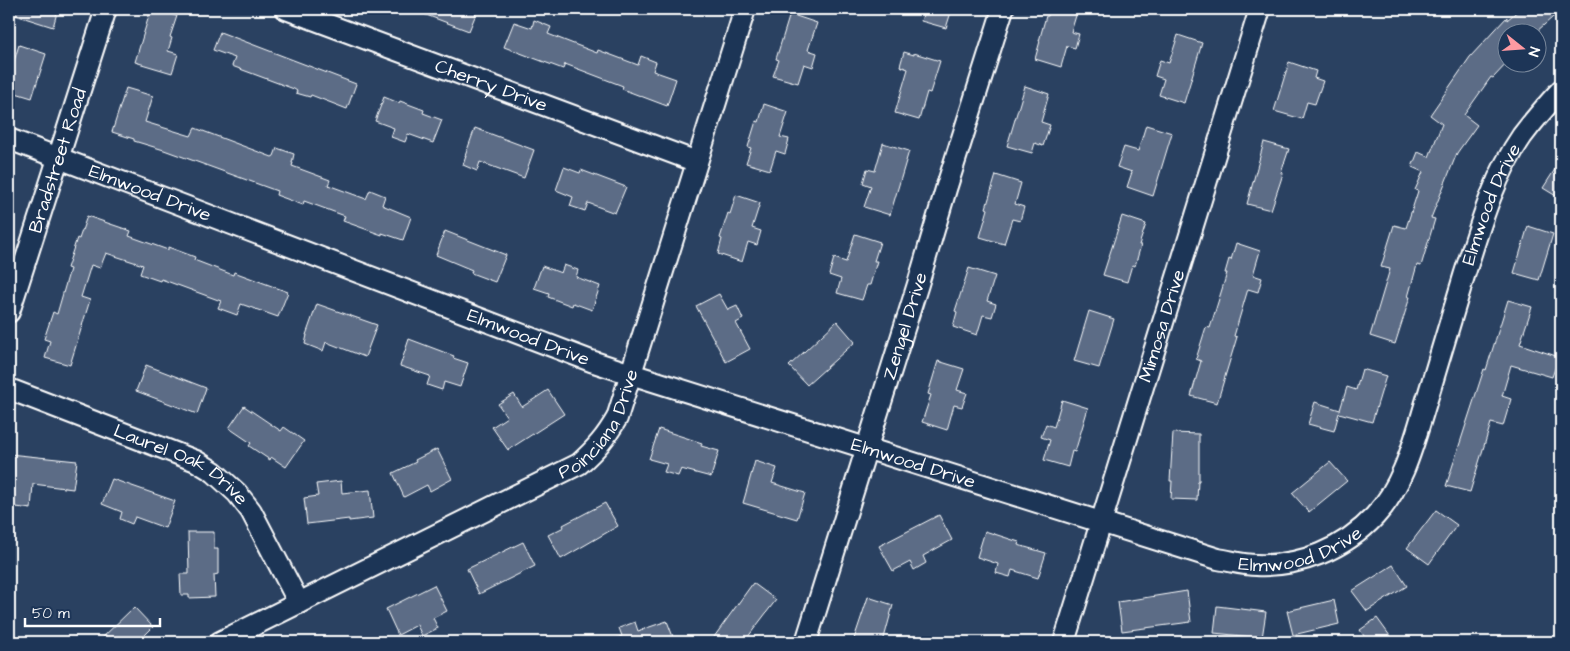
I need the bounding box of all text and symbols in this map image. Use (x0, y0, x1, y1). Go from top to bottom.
north arrow (1498, 22, 1548, 72)
text: N (1523, 44, 1544, 59)
street label: Cherry Drive (431, 52, 551, 119)
street label: Bradstreet Road (22, 84, 93, 236)
street label: Elmwood Drive (1455, 138, 1528, 268)
street label: Elmwood Drive (85, 157, 215, 228)
street label: Mimosa Drive (1132, 266, 1192, 386)
street label: Zengel Drive (875, 269, 934, 383)
street label: Elmwood Drive (463, 302, 594, 373)
street label: Poinciana Drive (553, 366, 645, 486)
street label: Laurel Oak Drive (110, 417, 255, 511)
street label: Elmwood Drive (848, 431, 979, 495)
street label: Elmwood Drive (1237, 520, 1368, 579)
scale bar (25, 596, 160, 628)
text: 50 m (32, 603, 70, 624)

